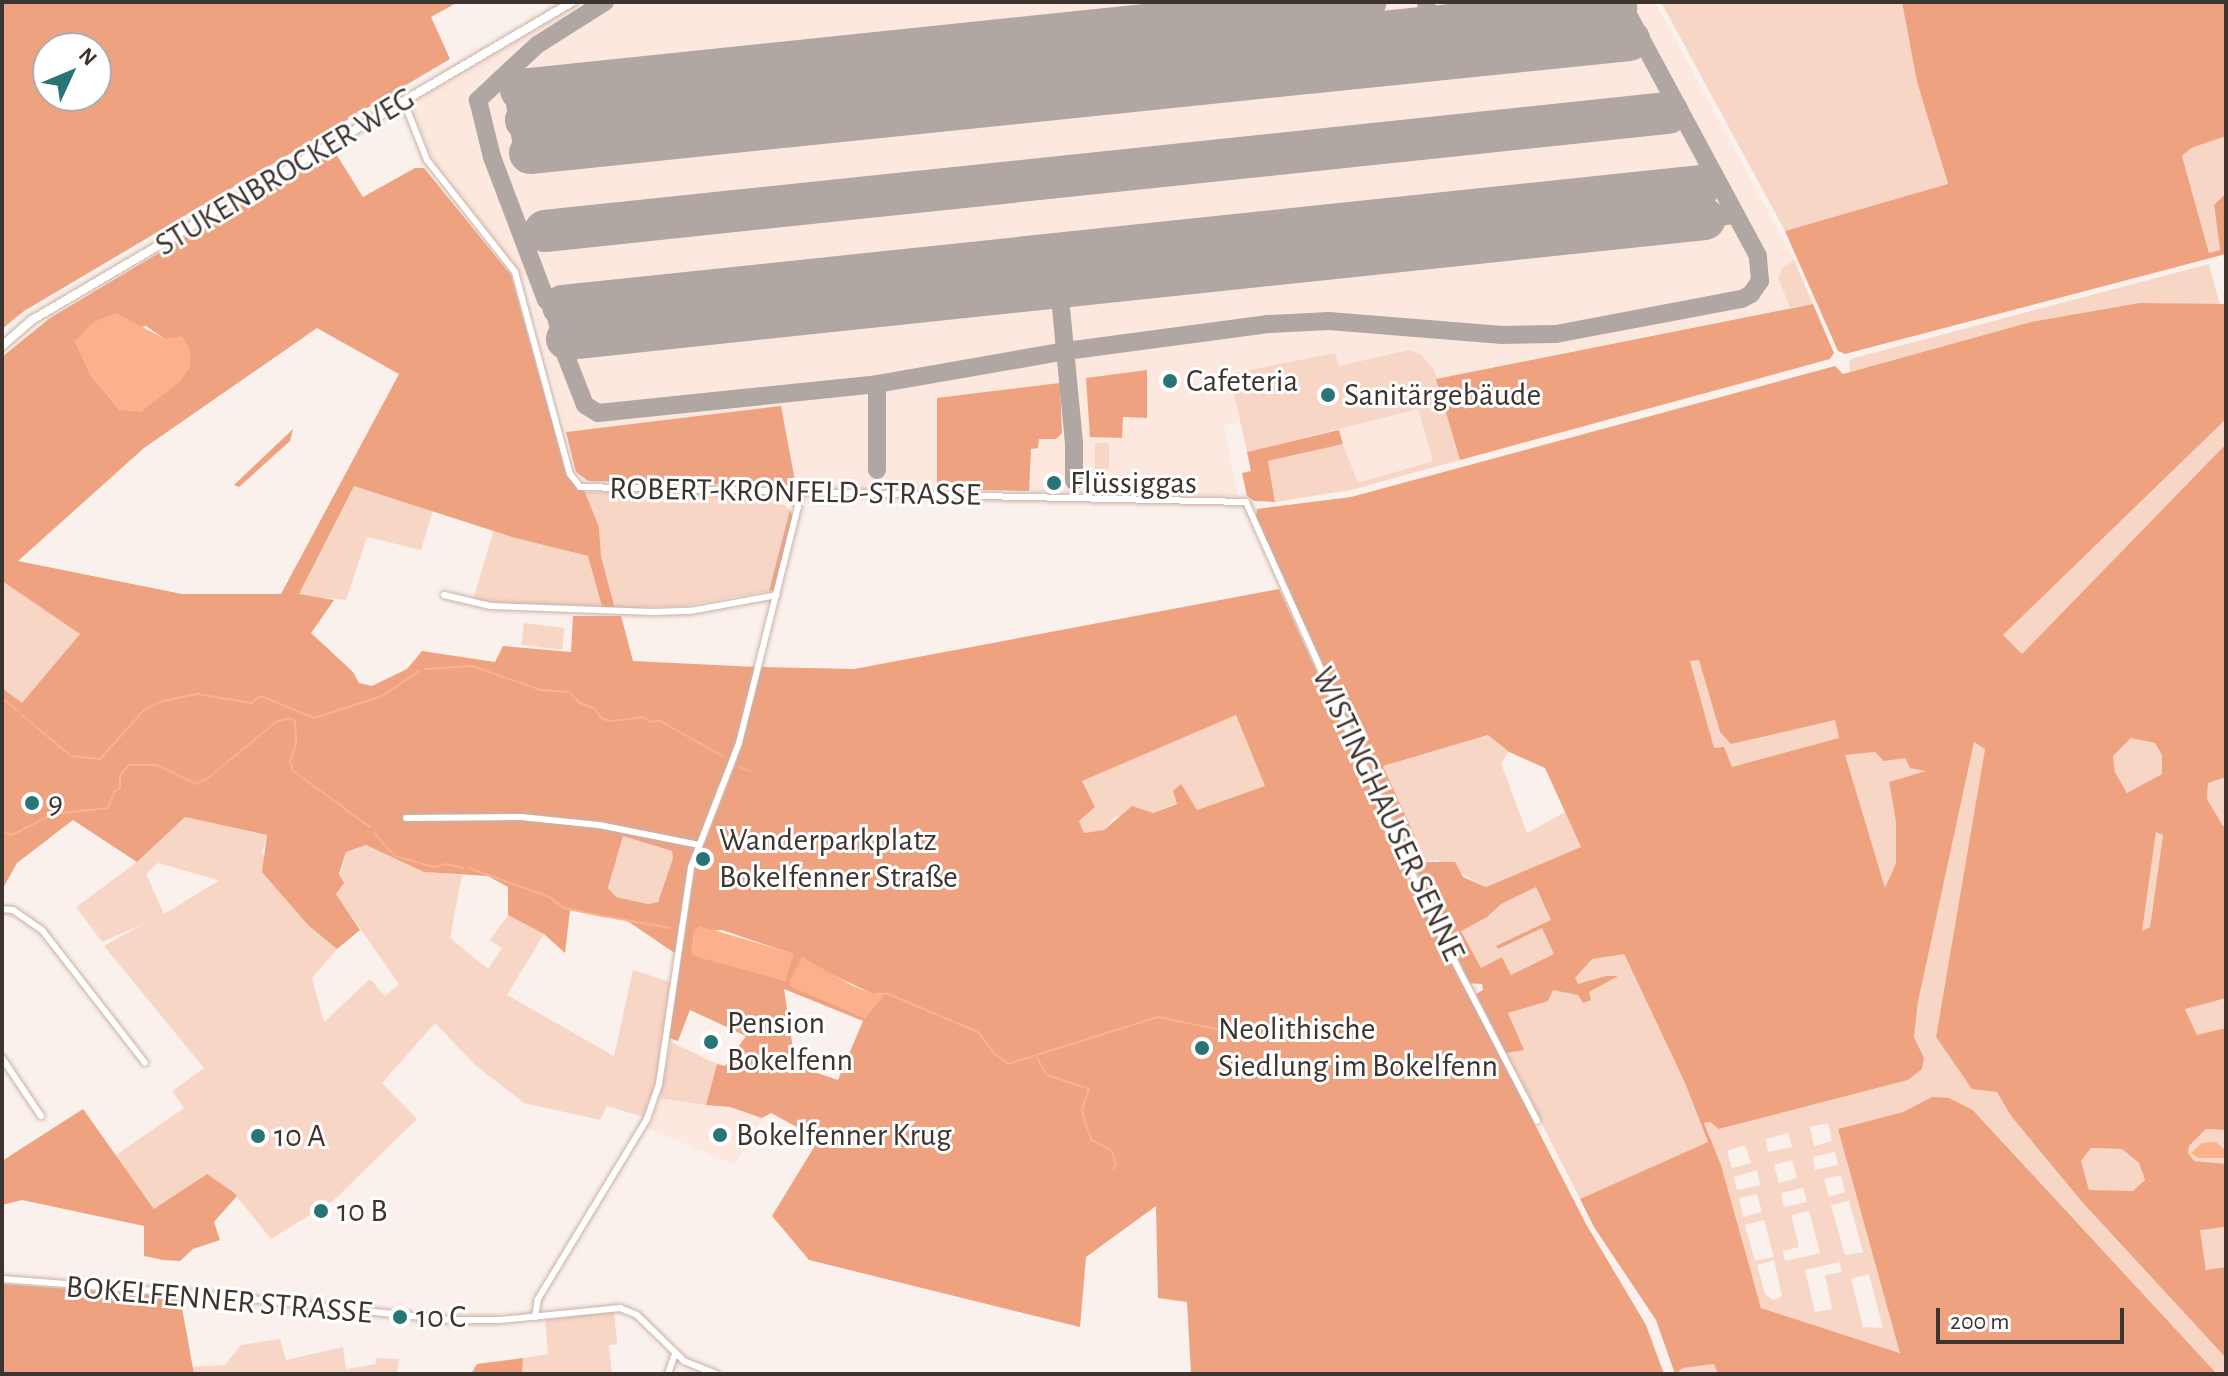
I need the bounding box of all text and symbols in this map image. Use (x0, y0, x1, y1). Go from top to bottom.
north arrow (32, 32, 112, 112)
text: N (75, 44, 101, 70)
street label: STUKENBROCKER WEG (149, 79, 421, 265)
place label: Cafeteria (1186, 362, 1298, 400)
marker: Cafeteria (1161, 372, 1179, 390)
place label: Sanitärgebäude (1344, 376, 1541, 414)
marker: Sanitärgebäude (1319, 386, 1337, 404)
place label: Flüssiggas (1070, 464, 1197, 502)
street label: ROBERT-KRONFELD-STRASSE (609, 470, 981, 514)
marker: Flüssiggas (1045, 474, 1063, 492)
street label: WISTINGHAUSER SENNE (1303, 661, 1473, 967)
place label: 9 (48, 784, 63, 822)
marker: 9 (23, 794, 41, 812)
place label: Wanderparkplatz Bokelfenner Straße (719, 822, 958, 897)
marker: Wanderparkplatz Bokelfenner Straße (694, 850, 712, 868)
place label: Pension Bokelfenn (727, 1005, 853, 1080)
place label: Neolithische Siedlung im Bokelfenn (1218, 1011, 1498, 1086)
marker: Pension Bokelfenn (702, 1033, 720, 1051)
marker: Neolithische Siedlung im Bokelfenn (1193, 1039, 1211, 1057)
place label: Bokelfenner Krug (736, 1116, 952, 1154)
place label: 10 A (274, 1117, 326, 1155)
marker: Bokelfenner Krug (711, 1126, 729, 1144)
marker: 10 A (249, 1127, 267, 1145)
place label: 10 B (337, 1192, 387, 1230)
marker: 10 B (312, 1202, 330, 1220)
street label: BOKELFENNER STRASSE (64, 1267, 374, 1333)
scale bar (1940, 1292, 2128, 1342)
place label: 10 C (416, 1298, 466, 1336)
marker: 10 C (391, 1308, 409, 1326)
text: 200 m (1950, 1310, 2009, 1334)

